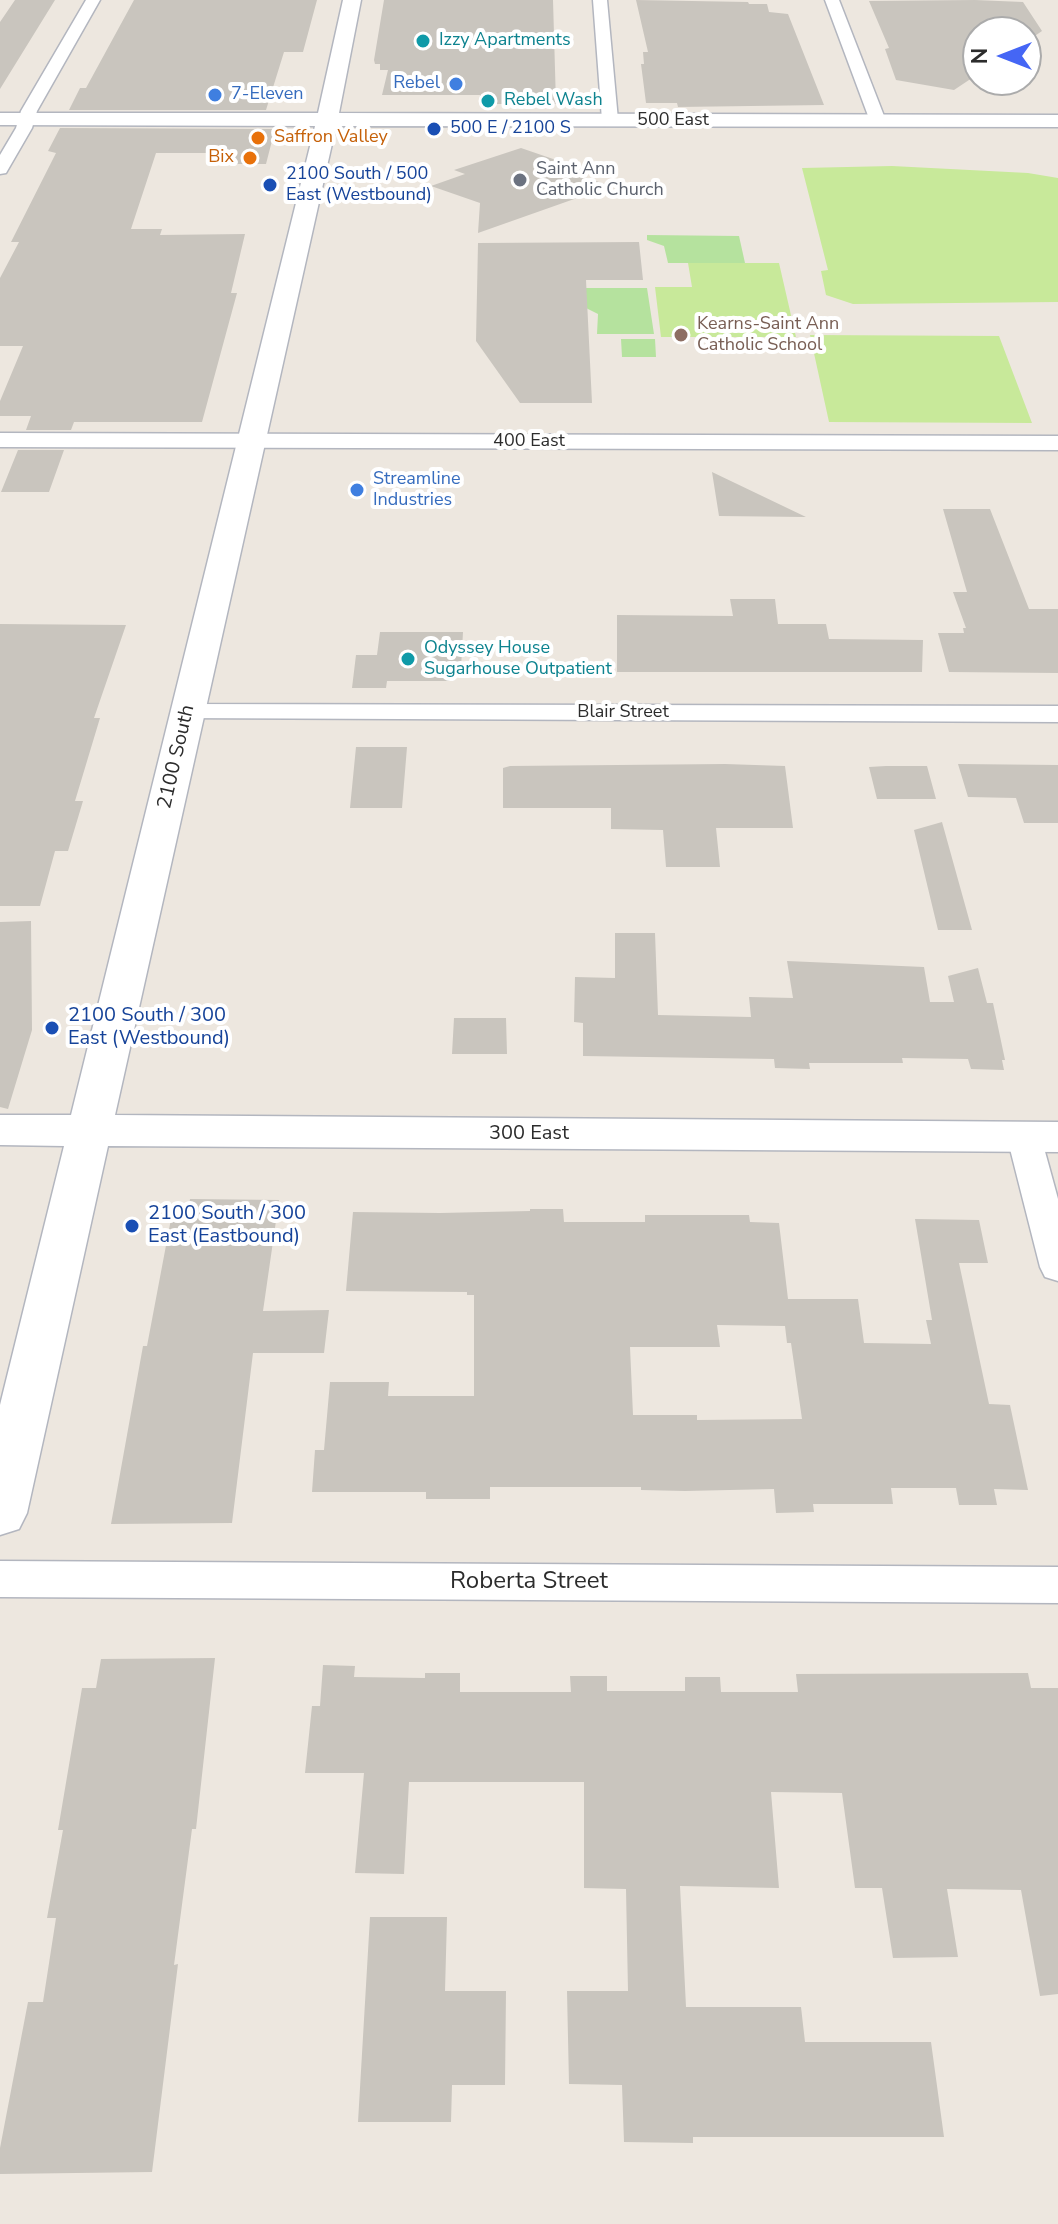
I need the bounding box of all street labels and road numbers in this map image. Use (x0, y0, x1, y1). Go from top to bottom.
street label: 500 East (637, 110, 709, 132)
street label: 400 East (493, 431, 565, 453)
street label: Blair Street (577, 702, 669, 724)
street label: 2100 South (153, 703, 201, 811)
street label: 300 East (489, 1122, 569, 1146)
street label: Roberta Street (450, 1568, 608, 1596)

